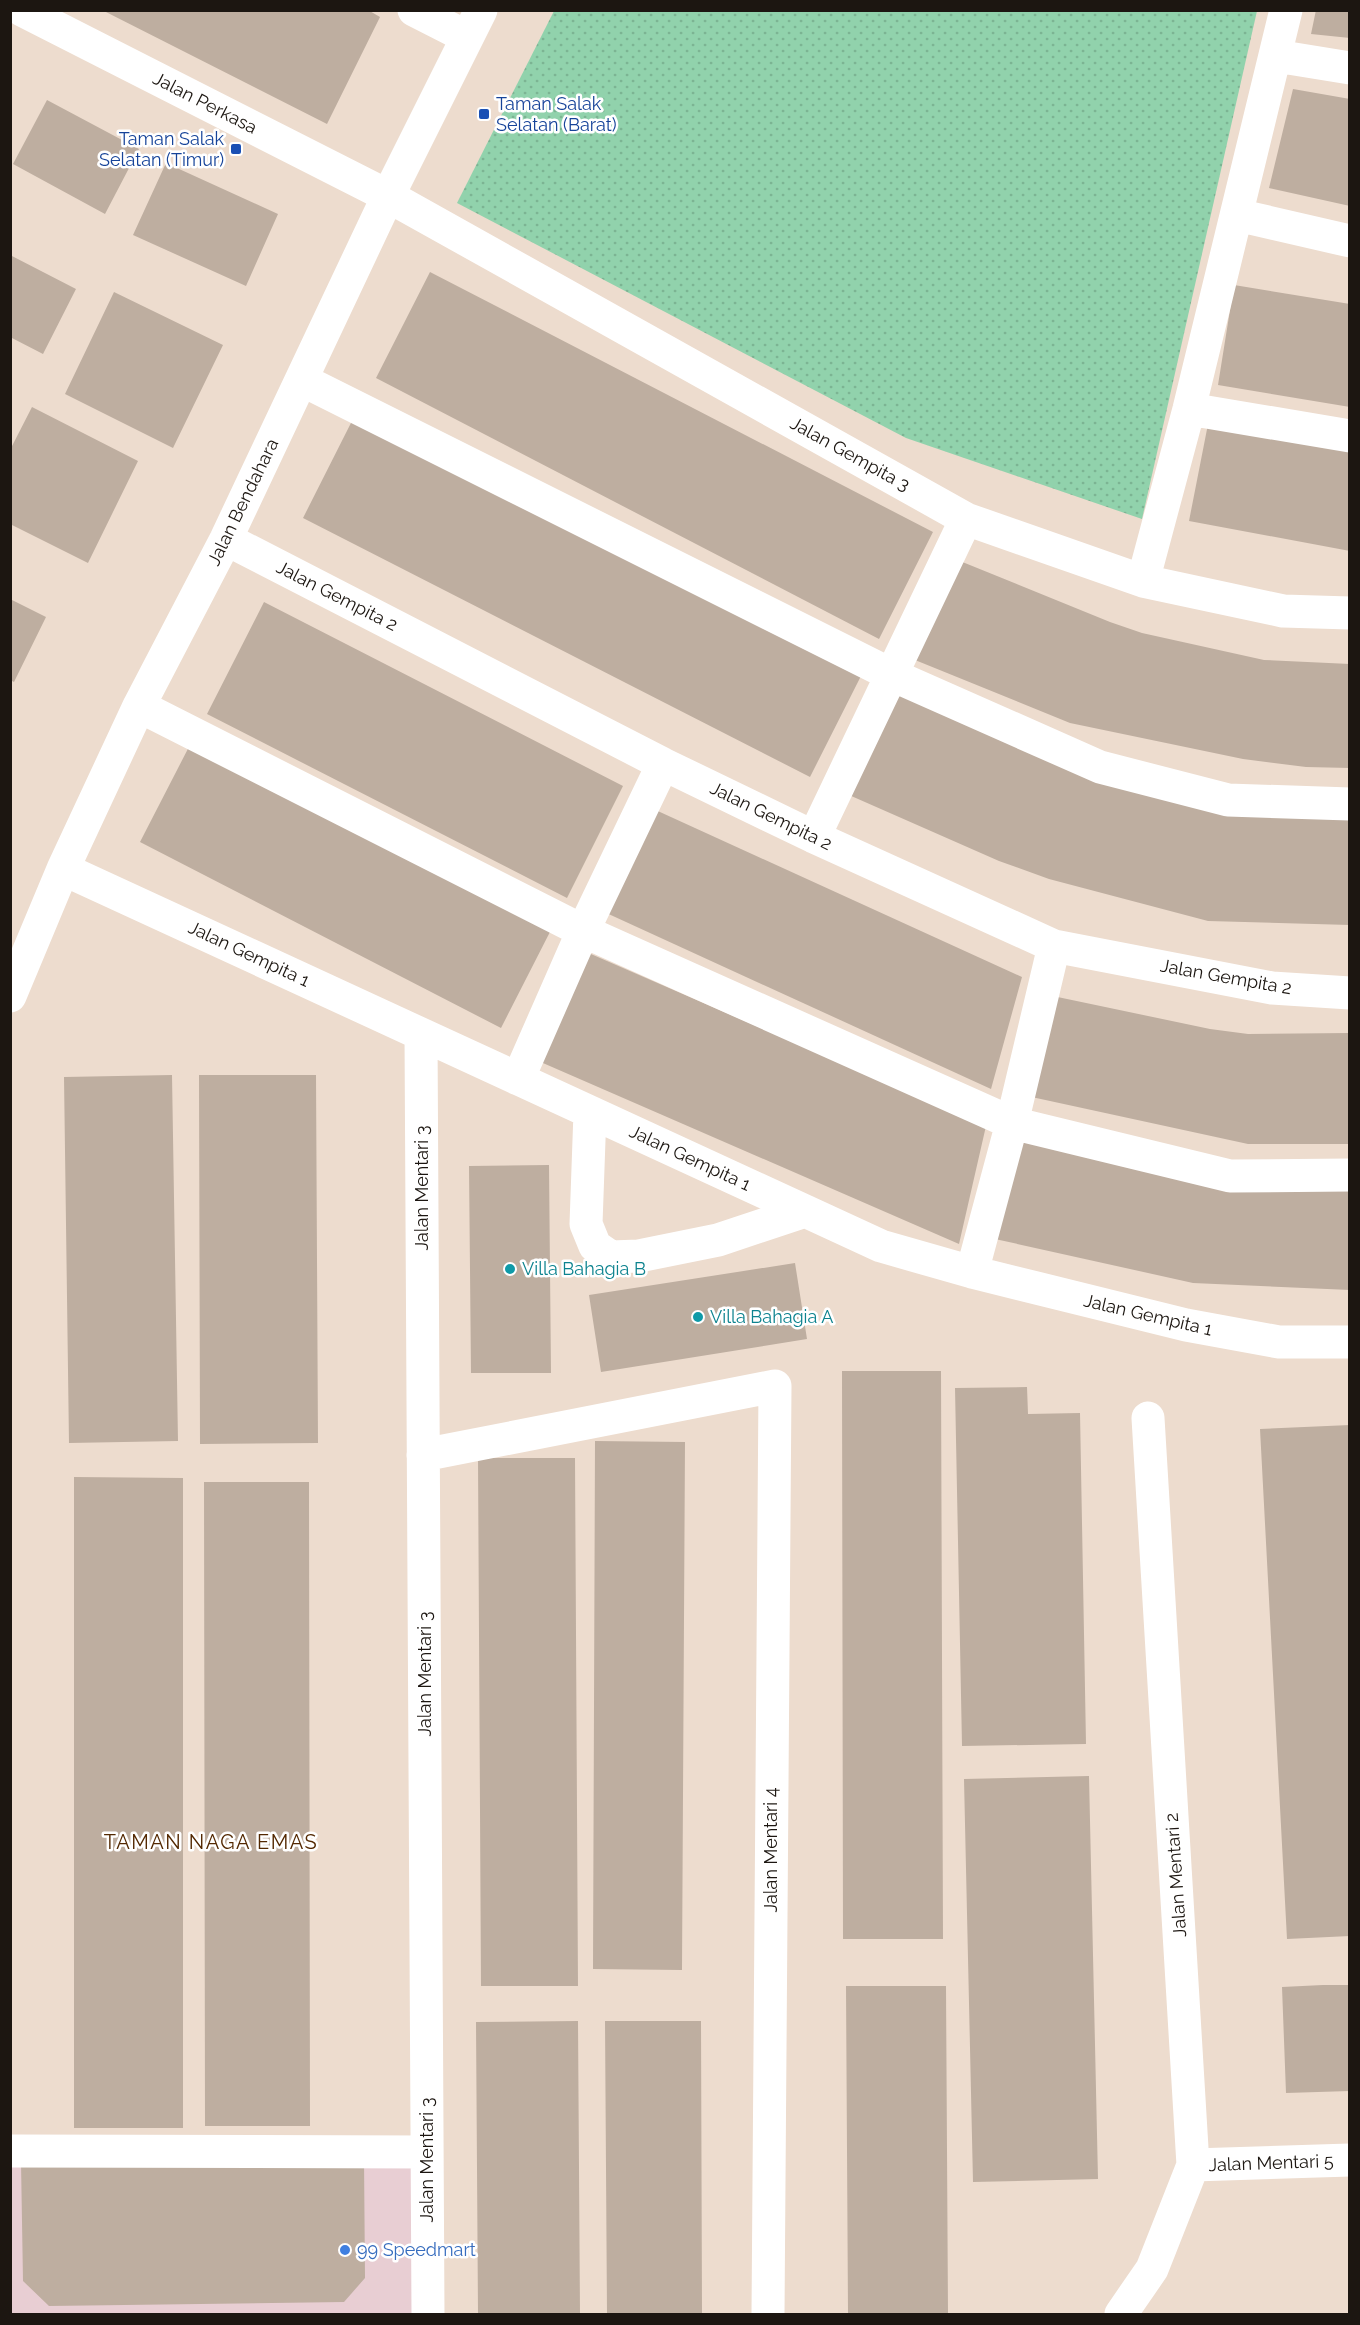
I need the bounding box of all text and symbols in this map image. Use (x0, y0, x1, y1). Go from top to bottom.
street label: Jalan Perkasa (150, 67, 261, 138)
place label: Taman Salak Selatan (Barat) (496, 93, 617, 135)
marker: Taman Salak Selatan (Barat) (477, 107, 491, 121)
place label: Taman Salak Selatan (Timur) (99, 128, 224, 170)
marker: Taman Salak Selatan (Timur) (229, 142, 243, 156)
street label: Jalan Gempita 3 (787, 412, 914, 495)
street label: Jalan Bendahara (203, 435, 282, 569)
street label: Jalan Gempita 2 (273, 556, 401, 635)
street label: Jalan Gempita 2 (707, 777, 836, 854)
street label: Jalan Gempita 1 (185, 916, 313, 991)
street label: Jalan Gempita 2 (1159, 955, 1293, 998)
street label: Jalan Gempita 1 (626, 1120, 754, 1195)
street label: Jalan Mentari 3 (411, 1126, 432, 1251)
place label: Villa Bahagia B (522, 1258, 646, 1279)
marker: Villa Bahagia B (503, 1262, 517, 1276)
street label: Jalan Gempita 1 (1082, 1290, 1215, 1340)
place label: Villa Bahagia A (710, 1306, 834, 1327)
marker: Villa Bahagia A (691, 1310, 705, 1324)
street label: Jalan Mentari 3 (414, 1612, 435, 1737)
street label: Jalan Mentari 4 (760, 1787, 781, 1913)
street label: Jalan Mentari 2 (1161, 1812, 1190, 1938)
district label: TAMAN NAGA EMAS (104, 1830, 318, 1854)
street label: Jalan Mentari 3 (416, 2098, 437, 2223)
street label: Jalan Mentari 5 (1208, 2150, 1334, 2175)
place label: 99 Speedmart (357, 2239, 476, 2260)
marker: 99 Speedmart (338, 2243, 352, 2257)

